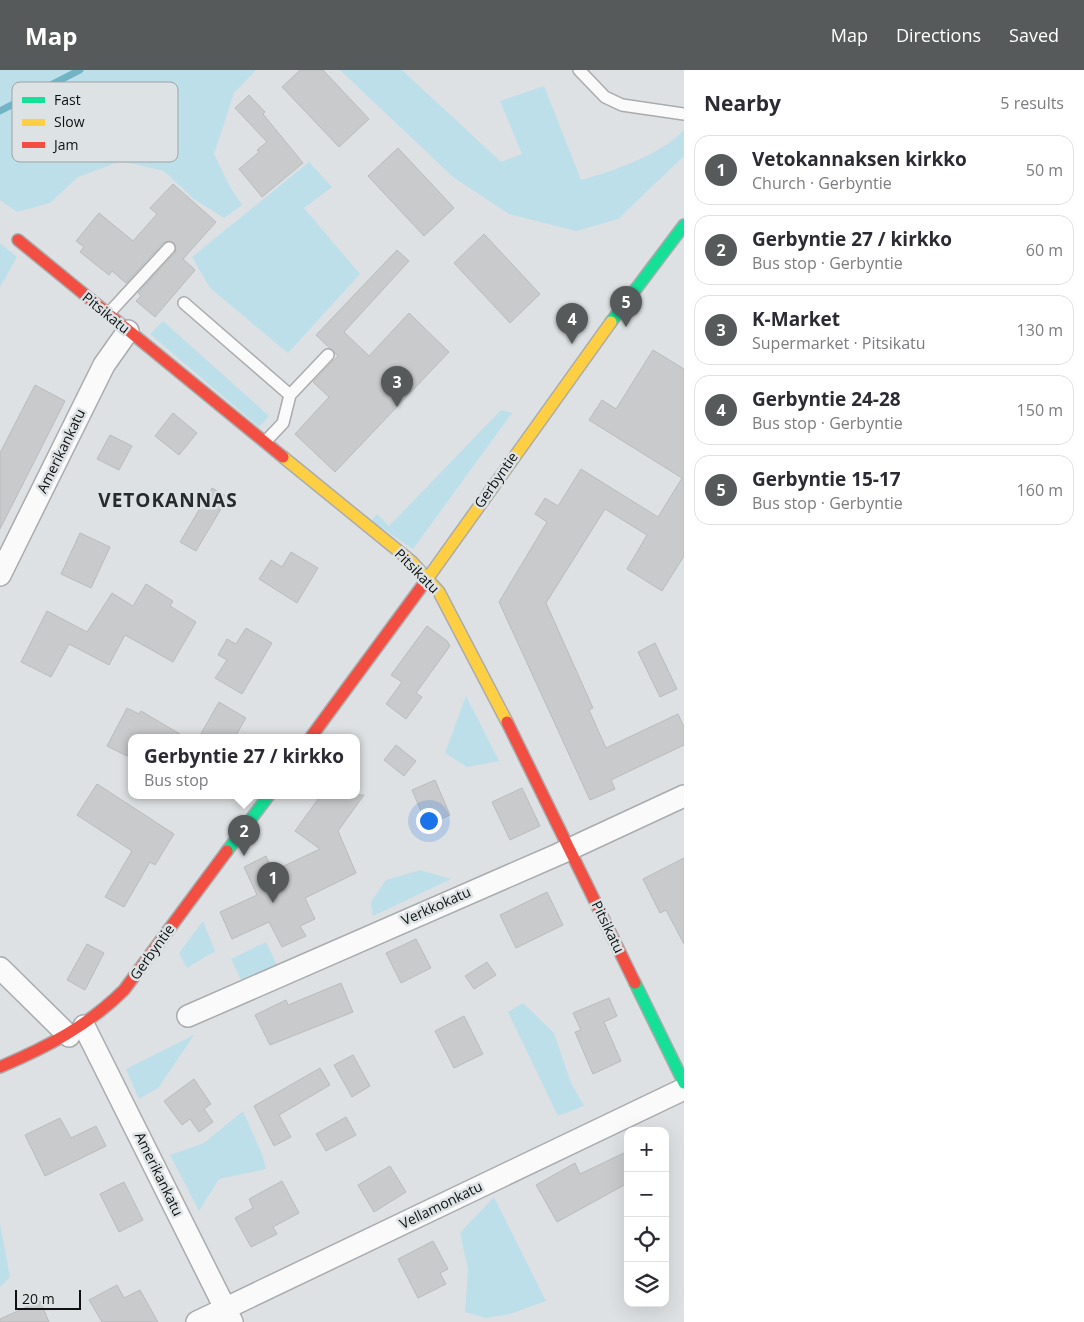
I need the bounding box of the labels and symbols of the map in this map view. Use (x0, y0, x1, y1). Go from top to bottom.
legend (12, 82, 178, 162)
text: Fast (54, 90, 81, 109)
text: Slow (54, 112, 85, 131)
text: Jam (52, 135, 79, 154)
pin: 5 (610, 286, 642, 327)
street label: Pitsikatu (79, 288, 134, 338)
pin: 4 (556, 303, 588, 344)
pin: 3 (381, 366, 413, 407)
street label: Amerikankatu (32, 406, 89, 496)
street label: Gerbyntie (469, 448, 522, 512)
district label: VETOKANNAS (98, 487, 238, 513)
street label: Pitsikatu (391, 544, 444, 597)
your location (416, 808, 442, 834)
pin: 2 (228, 815, 260, 856)
pin: 1 (257, 862, 289, 903)
street label: Verkkokatu (398, 882, 473, 929)
street label: Pitsikatu (588, 898, 629, 956)
street label: Gerbyntie (125, 920, 178, 983)
street label: Amerikankatu (131, 1129, 188, 1219)
street label: Vellamonkatu (396, 1176, 485, 1233)
scale bar (15, 1287, 81, 1310)

